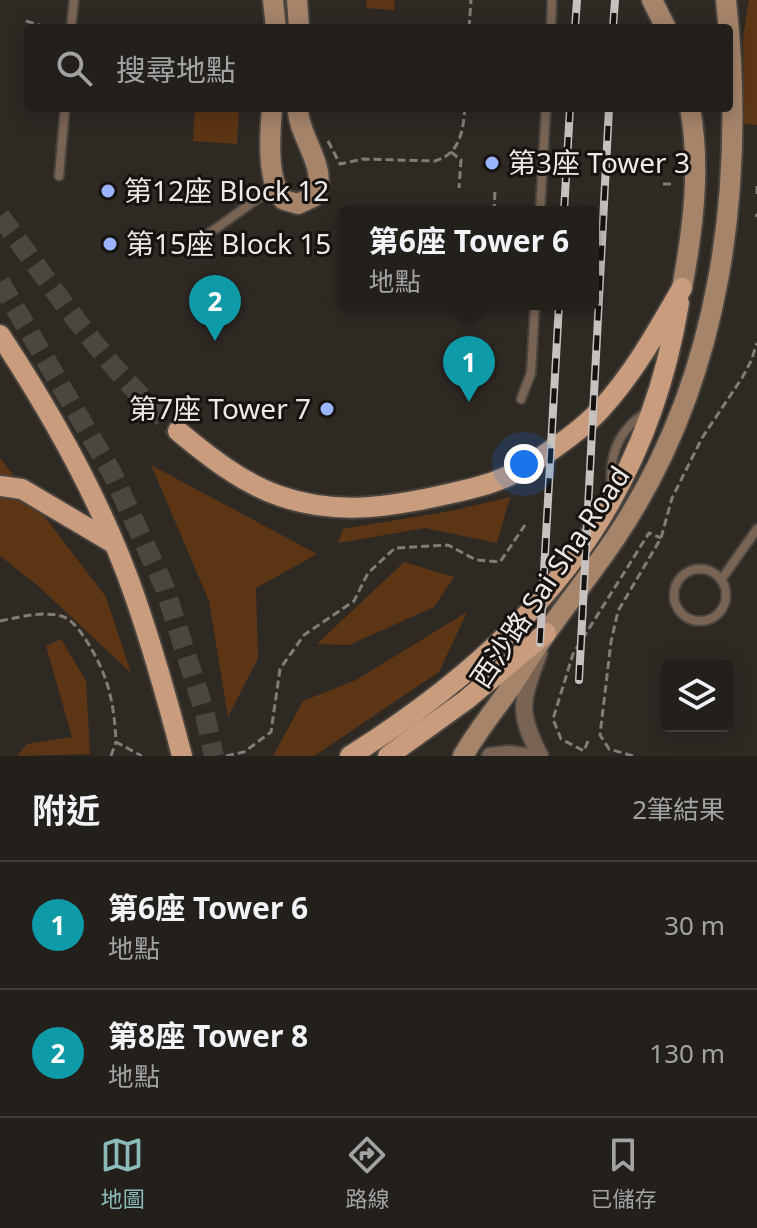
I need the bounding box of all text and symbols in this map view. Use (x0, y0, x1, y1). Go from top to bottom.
search box (24, 24, 733, 112)
icon: search (52, 46, 96, 90)
text: 搜尋地點 (116, 49, 236, 90)
place label: 第3座 Tower 3 (508, 143, 690, 181)
marker: 第3座 Tower 3 (483, 154, 501, 172)
place label: 第12座 Block 12 (124, 171, 329, 209)
marker: 第12座 Block 12 (99, 182, 117, 200)
popup (339, 206, 599, 310)
text: 第6座 Tower 6 (369, 220, 569, 261)
place label: 第15座 Block 15 (126, 224, 331, 262)
marker: 第15座 Block 15 (101, 235, 119, 253)
text: 地點 (369, 263, 421, 299)
pin: 2 (189, 275, 241, 341)
pin: 1 (443, 336, 495, 402)
place label: 第7座 Tower 7 (129, 389, 311, 427)
marker: 第7座 Tower 7 (318, 400, 336, 418)
your location (504, 444, 544, 484)
street label: 西沙路 Sai Sha Road (461, 458, 638, 695)
map controls (661, 660, 733, 732)
button: layers (661, 660, 733, 732)
text: 附近 (32, 787, 100, 833)
text: 2筆結果 (632, 791, 725, 827)
text: 第6座 Tower 6 (108, 887, 308, 928)
text: 1 (51, 907, 65, 943)
text: 30 m (664, 907, 725, 943)
text: 地點 (108, 930, 160, 966)
text: 第8座 Tower 8 (108, 1015, 308, 1056)
text: 2 (51, 1035, 65, 1071)
text: 130 m (649, 1035, 725, 1071)
text: 地點 (108, 1058, 160, 1094)
tab: 地圖 (100, 1133, 145, 1213)
tab: 路線 (345, 1133, 390, 1213)
tab: 已儲存 (590, 1133, 657, 1213)

